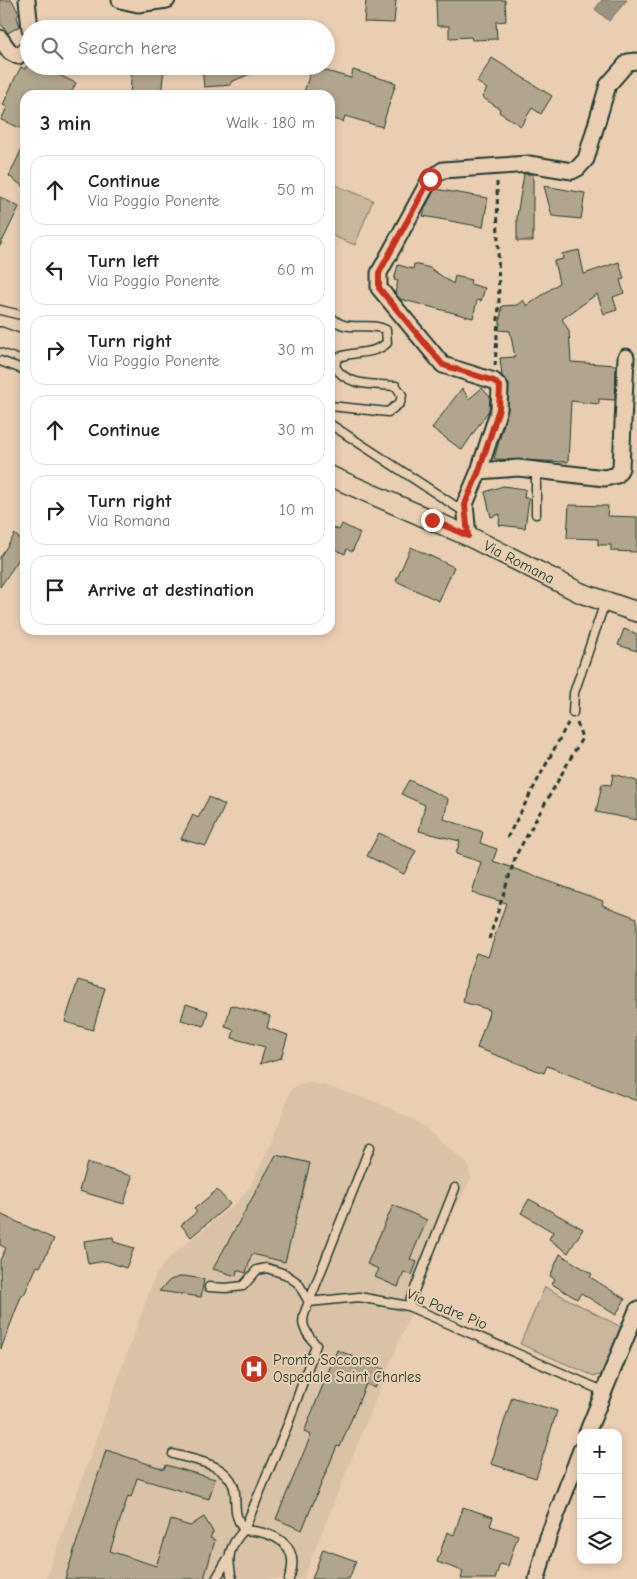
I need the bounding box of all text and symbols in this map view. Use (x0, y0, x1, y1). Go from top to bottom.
search box (20, 20, 335, 75)
icon: search (38, 34, 66, 62)
text: Search here (78, 37, 177, 59)
text: 3 min (40, 111, 91, 135)
text: Walk · 180 m (226, 114, 315, 132)
route start (419, 168, 442, 191)
text: Continue (88, 170, 160, 192)
icon: ahead (41, 176, 69, 204)
text: 50 m (277, 181, 314, 199)
text: Via Poggio Ponente (88, 192, 220, 210)
text: Turn left (88, 250, 159, 272)
icon: left (41, 256, 69, 284)
text: 60 m (277, 261, 314, 279)
text: Via Poggio Ponente (88, 272, 220, 290)
text: Turn right (88, 330, 172, 352)
icon: right (41, 336, 69, 364)
text: 30 m (278, 341, 314, 359)
text: Via Poggio Ponente (88, 352, 220, 370)
icon: ahead (41, 416, 69, 444)
text: Continue (88, 419, 160, 441)
text: 30 m (278, 421, 314, 439)
text: Turn right (88, 490, 172, 512)
icon: right (41, 496, 69, 524)
text: 10 m (279, 501, 314, 519)
route end (421, 509, 444, 532)
text: Via Romana (88, 512, 170, 530)
street label: Via Romana (481, 536, 557, 588)
icon: arrive (41, 576, 69, 604)
text: Arrive at destination (88, 579, 254, 601)
street label: Via Padre Pio (404, 1285, 490, 1333)
place label: Pronto Soccorso Ospedale Saint Charles (273, 1351, 421, 1386)
hospital icon: Pronto Soccorso Ospedale Saint Charles (239, 1354, 269, 1384)
map controls (577, 1429, 622, 1564)
button: + (577, 1429, 622, 1474)
button: − (577, 1474, 622, 1519)
button: layers (577, 1519, 622, 1564)

